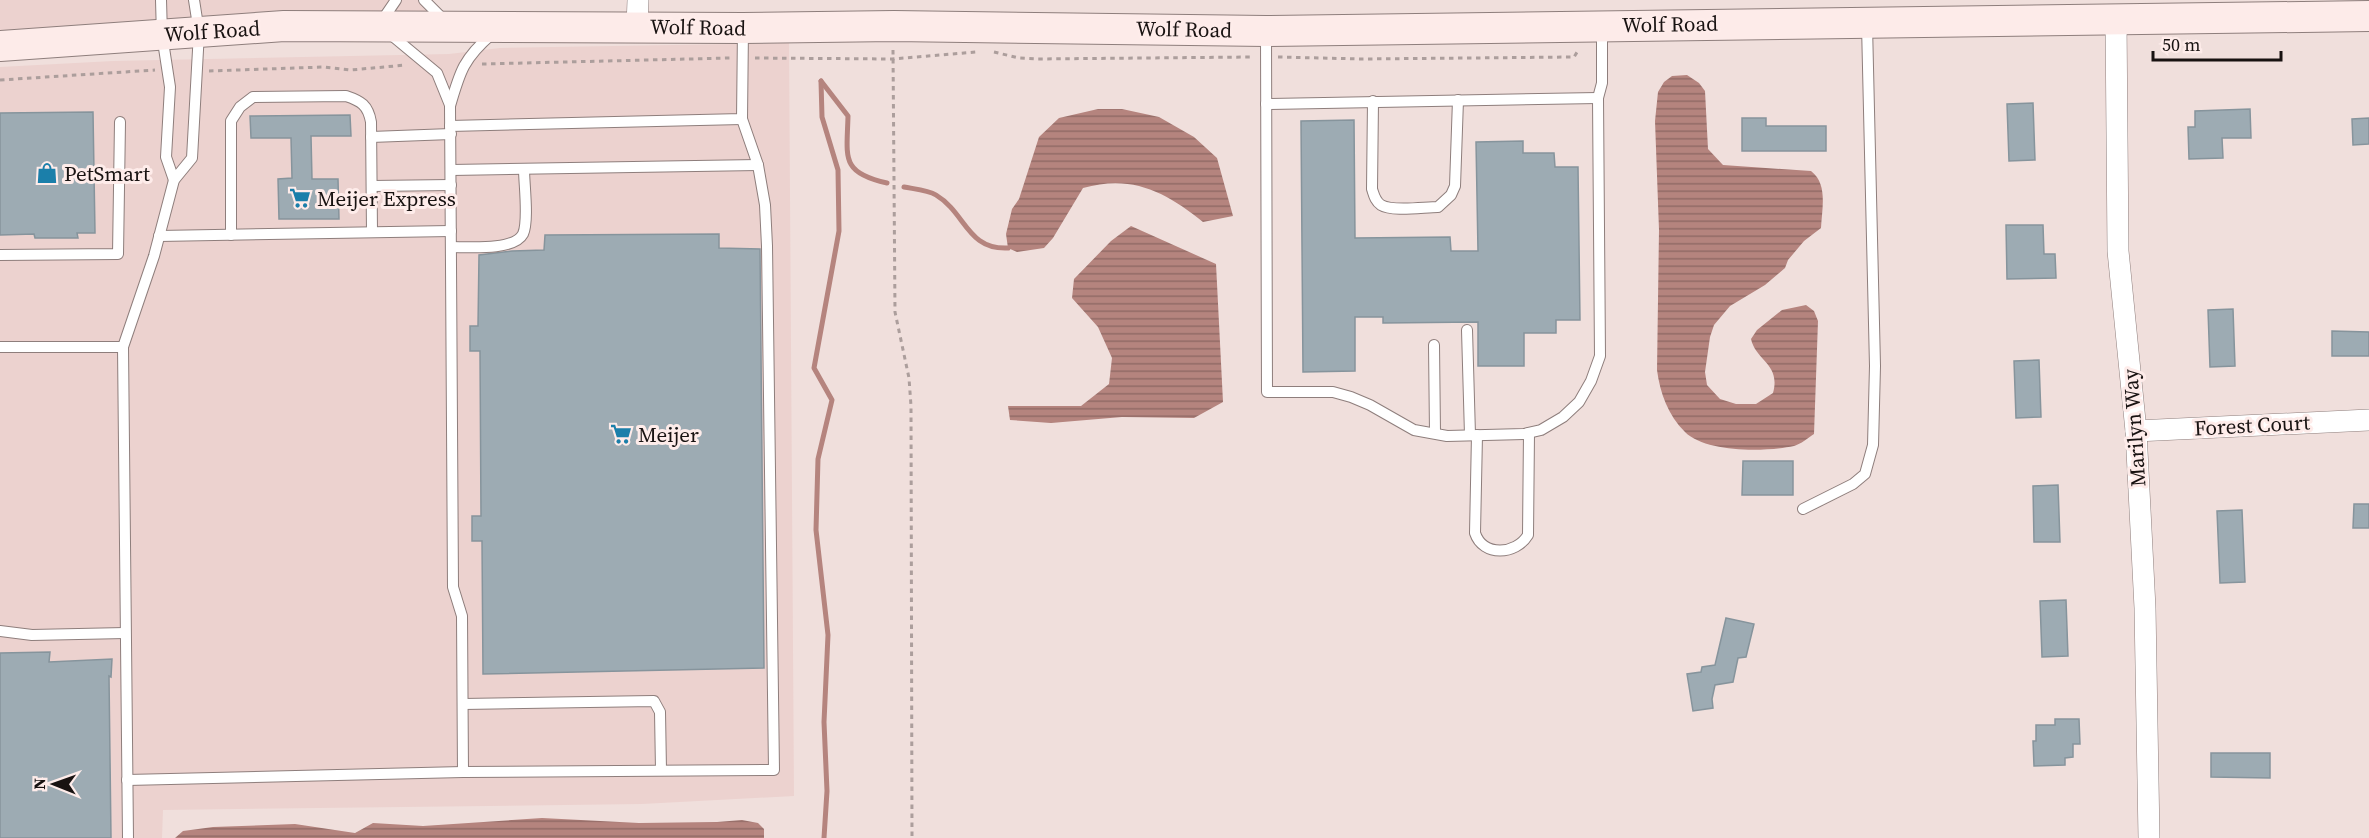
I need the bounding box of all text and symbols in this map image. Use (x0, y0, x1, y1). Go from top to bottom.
street label: Wolf Road (1622, 9, 1718, 39)
street label: Wolf Road (650, 12, 746, 42)
street label: Wolf Road (163, 13, 261, 49)
street label: Wolf Road (1136, 14, 1232, 44)
scale bar (2153, 24, 2280, 62)
text: 50 m (2162, 32, 2200, 57)
place label: PetSmart (64, 159, 150, 188)
shop icon: PetSmart (35, 161, 59, 185)
place label: Meijer Express (317, 184, 456, 213)
supermarket icon: Meijer Express (288, 186, 312, 210)
street label: Marilyn Way (2115, 368, 2153, 488)
street label: Forest Court (2193, 407, 2311, 443)
place label: Meijer (638, 420, 699, 449)
supermarket icon: Meijer (609, 422, 633, 446)
north arrow (24, 754, 84, 814)
text: N (28, 777, 50, 790)

